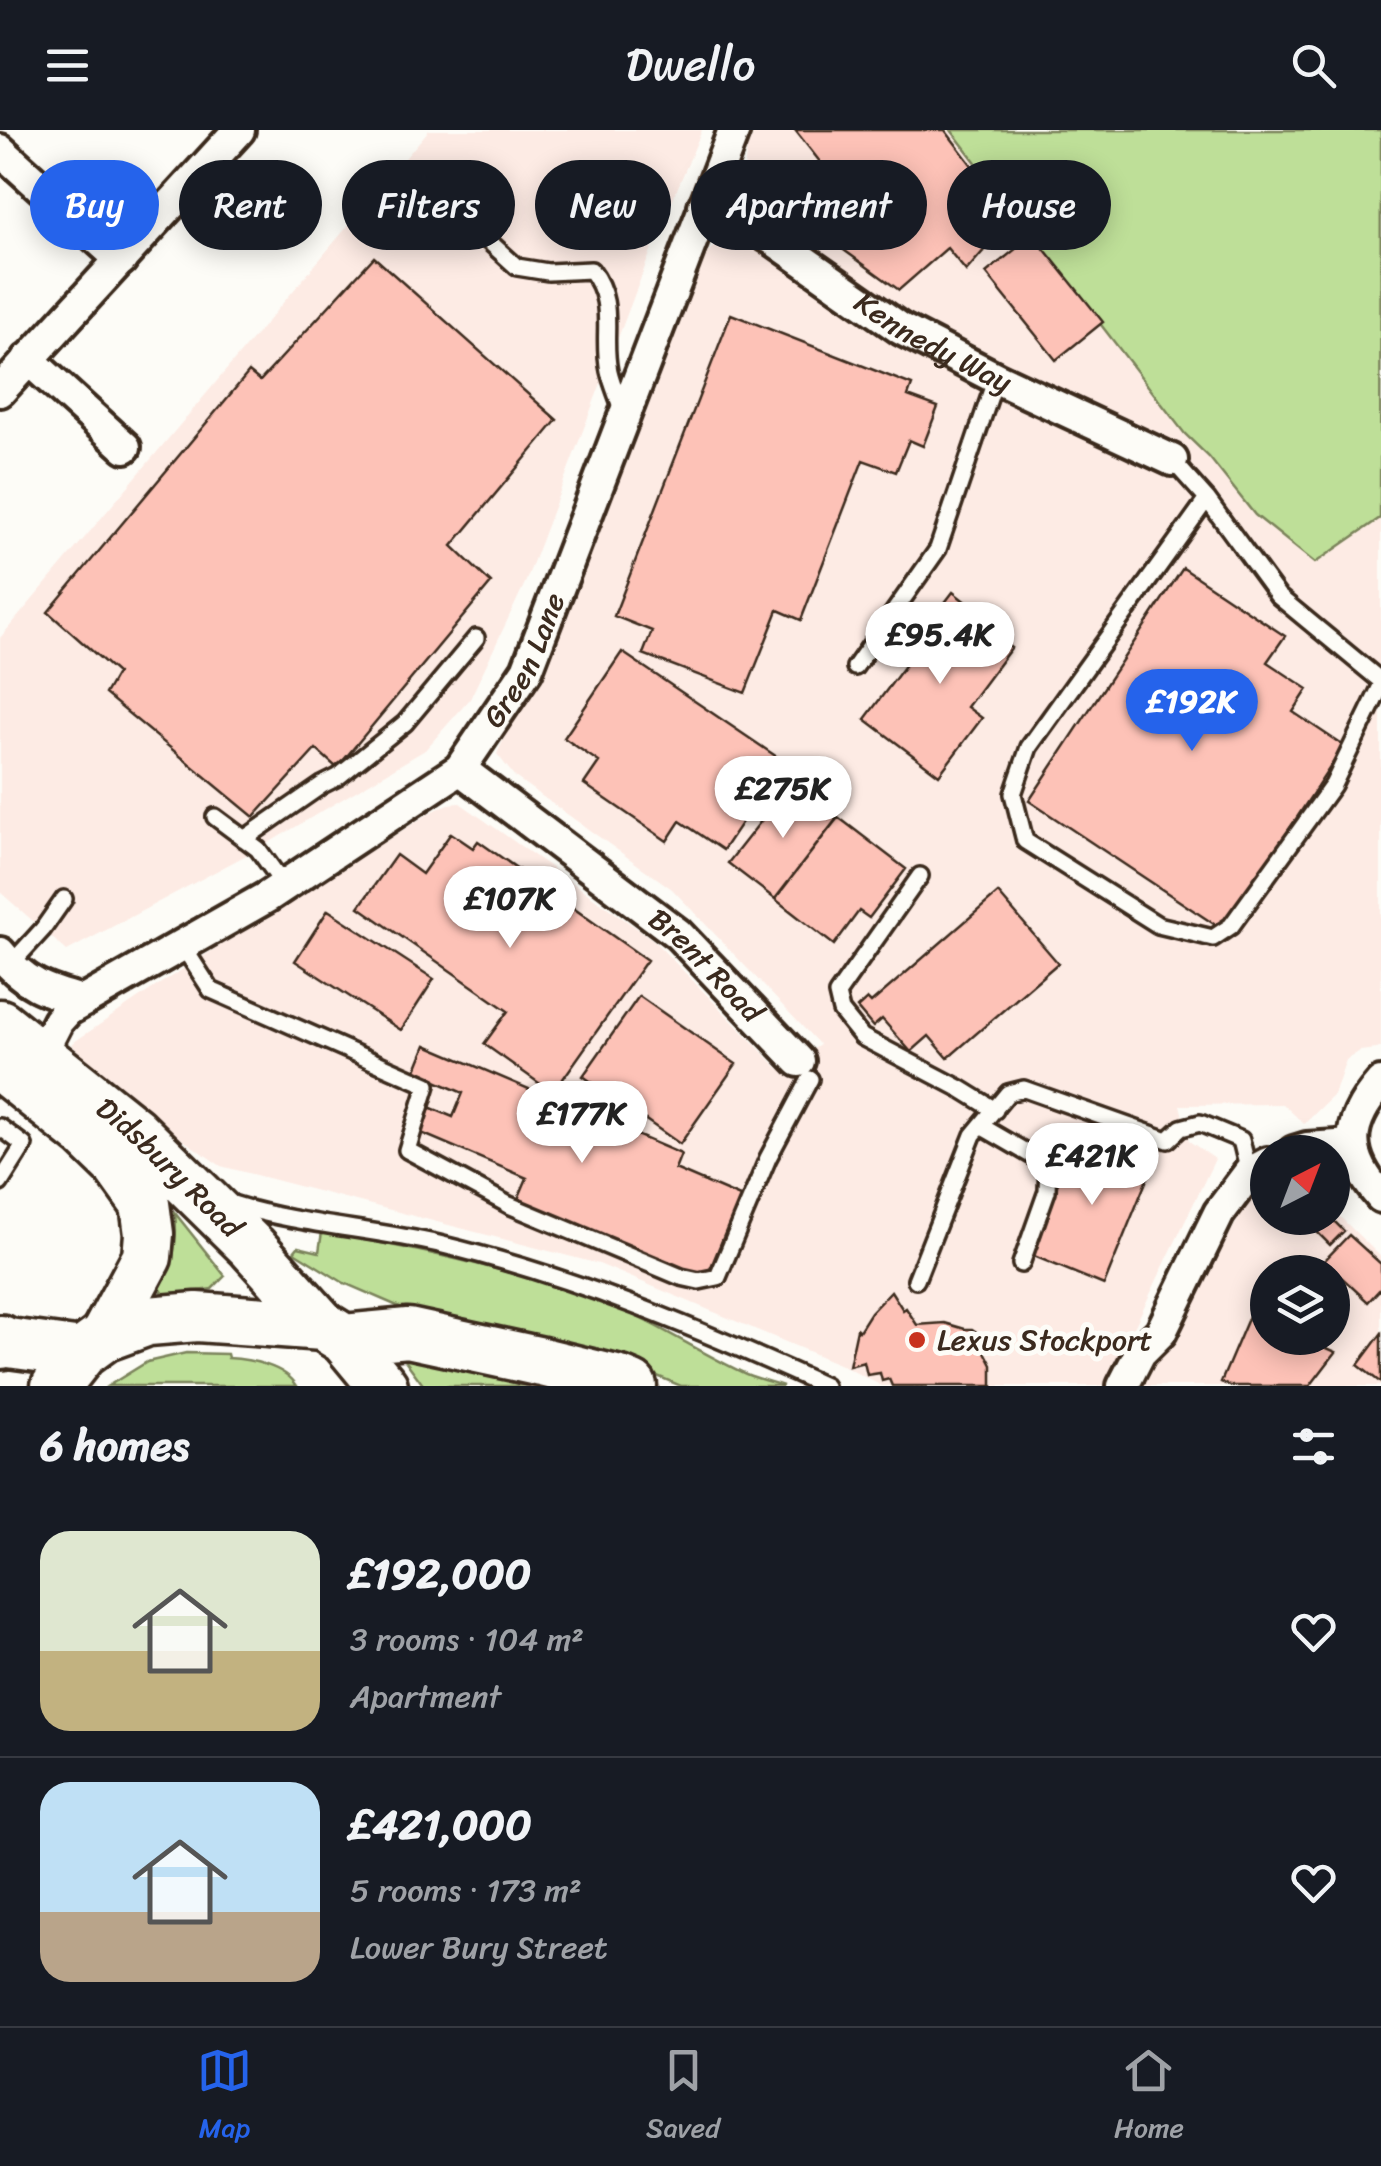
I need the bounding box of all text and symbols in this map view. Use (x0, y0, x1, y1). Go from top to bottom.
text: Dwello (626, 25, 755, 105)
icon: menu (40, 38, 95, 93)
icon: search (1286, 38, 1341, 93)
chip: Buy (30, 160, 159, 250)
chip: Rent (179, 160, 322, 250)
chip: Filters (342, 160, 515, 250)
chip: New (535, 160, 671, 250)
chip: Apartment (691, 160, 927, 250)
chip: House (947, 160, 1111, 250)
street label: Kennedy Way (843, 277, 1021, 409)
street label: Green Lane (468, 585, 581, 739)
pin: £95.4K (859, 602, 1021, 687)
text: £95.4K (887, 606, 993, 663)
pin: £192K (1122, 669, 1262, 754)
text: £192K (1148, 673, 1236, 730)
pin: £275K (713, 756, 853, 841)
text: £275K (737, 760, 829, 817)
pin: £107K (440, 866, 580, 951)
text: £107K (466, 870, 554, 927)
street label: Brent Road (636, 893, 778, 1038)
pin: £177K (512, 1081, 652, 1166)
street label: Didsbury Road (83, 1083, 257, 1253)
text: £177K (539, 1085, 625, 1142)
pin: £421K (1022, 1123, 1162, 1208)
text: £421K (1048, 1127, 1136, 1184)
north arrow (1250, 1135, 1350, 1235)
map controls (1250, 1135, 1350, 1355)
button: layers (1250, 1255, 1350, 1355)
place label: Lexus Stockport (937, 1313, 1152, 1367)
marker: Lexus Stockport (906, 1329, 928, 1351)
text: 6 homes (40, 1409, 189, 1483)
icon: filters (1286, 1419, 1341, 1474)
text: £192,000 (350, 1537, 531, 1611)
icon: home (120, 1571, 240, 1691)
icon: heart (1286, 1604, 1341, 1659)
text: 3 rooms · 104 m² (350, 1611, 584, 1668)
text: Apartment (350, 1668, 501, 1725)
text: £421,000 (350, 1788, 532, 1862)
icon: home (120, 1822, 240, 1942)
icon: heart (1286, 1855, 1341, 1910)
text: 5 rooms · 173 m² (350, 1862, 581, 1919)
text: Lower Bury Street (350, 1919, 608, 1976)
tab: Map (197, 2043, 252, 2152)
tab: Saved (646, 2043, 720, 2152)
tab: Home (1114, 2043, 1184, 2152)

